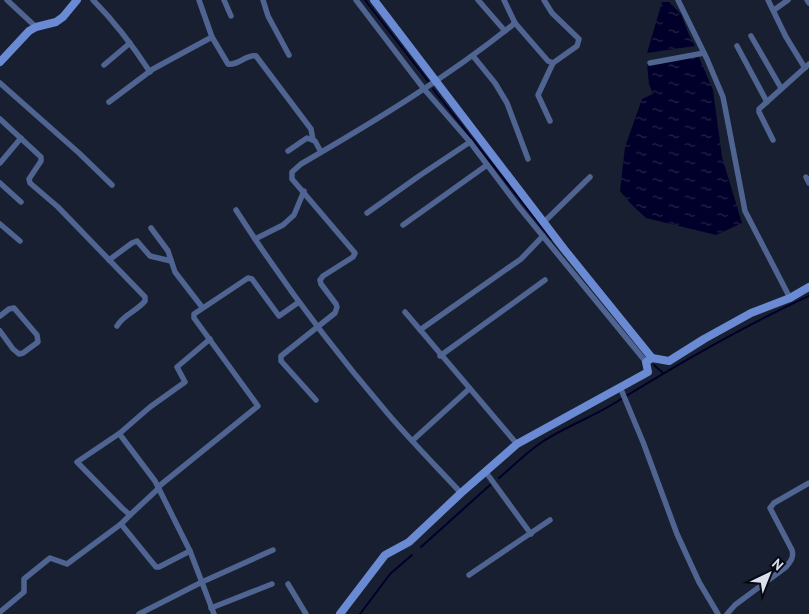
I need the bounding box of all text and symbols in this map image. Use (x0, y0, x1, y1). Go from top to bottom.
north arrow (744, 549, 794, 599)
text: N (768, 555, 787, 574)

